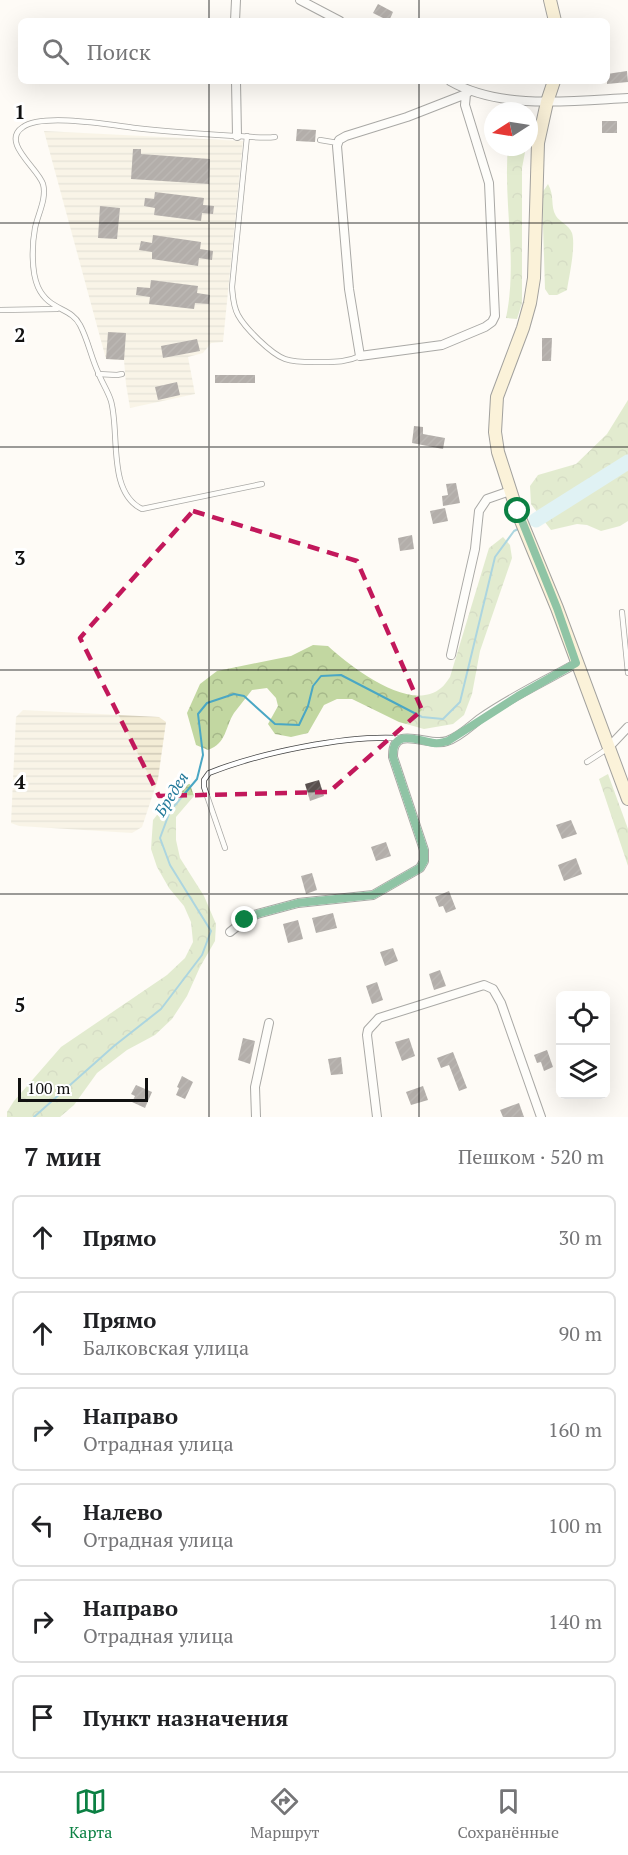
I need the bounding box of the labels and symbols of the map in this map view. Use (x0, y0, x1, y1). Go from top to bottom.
text: 1 (14, 98, 26, 125)
north arrow (484, 102, 538, 156)
text: 2 (14, 321, 26, 348)
route start (504, 497, 530, 523)
text: 3 (14, 544, 26, 571)
text: 4 (14, 768, 26, 795)
water label: Бредея (148, 768, 193, 821)
route end (231, 906, 257, 932)
text: 5 (14, 991, 26, 1018)
scale bar (18, 1075, 148, 1102)

